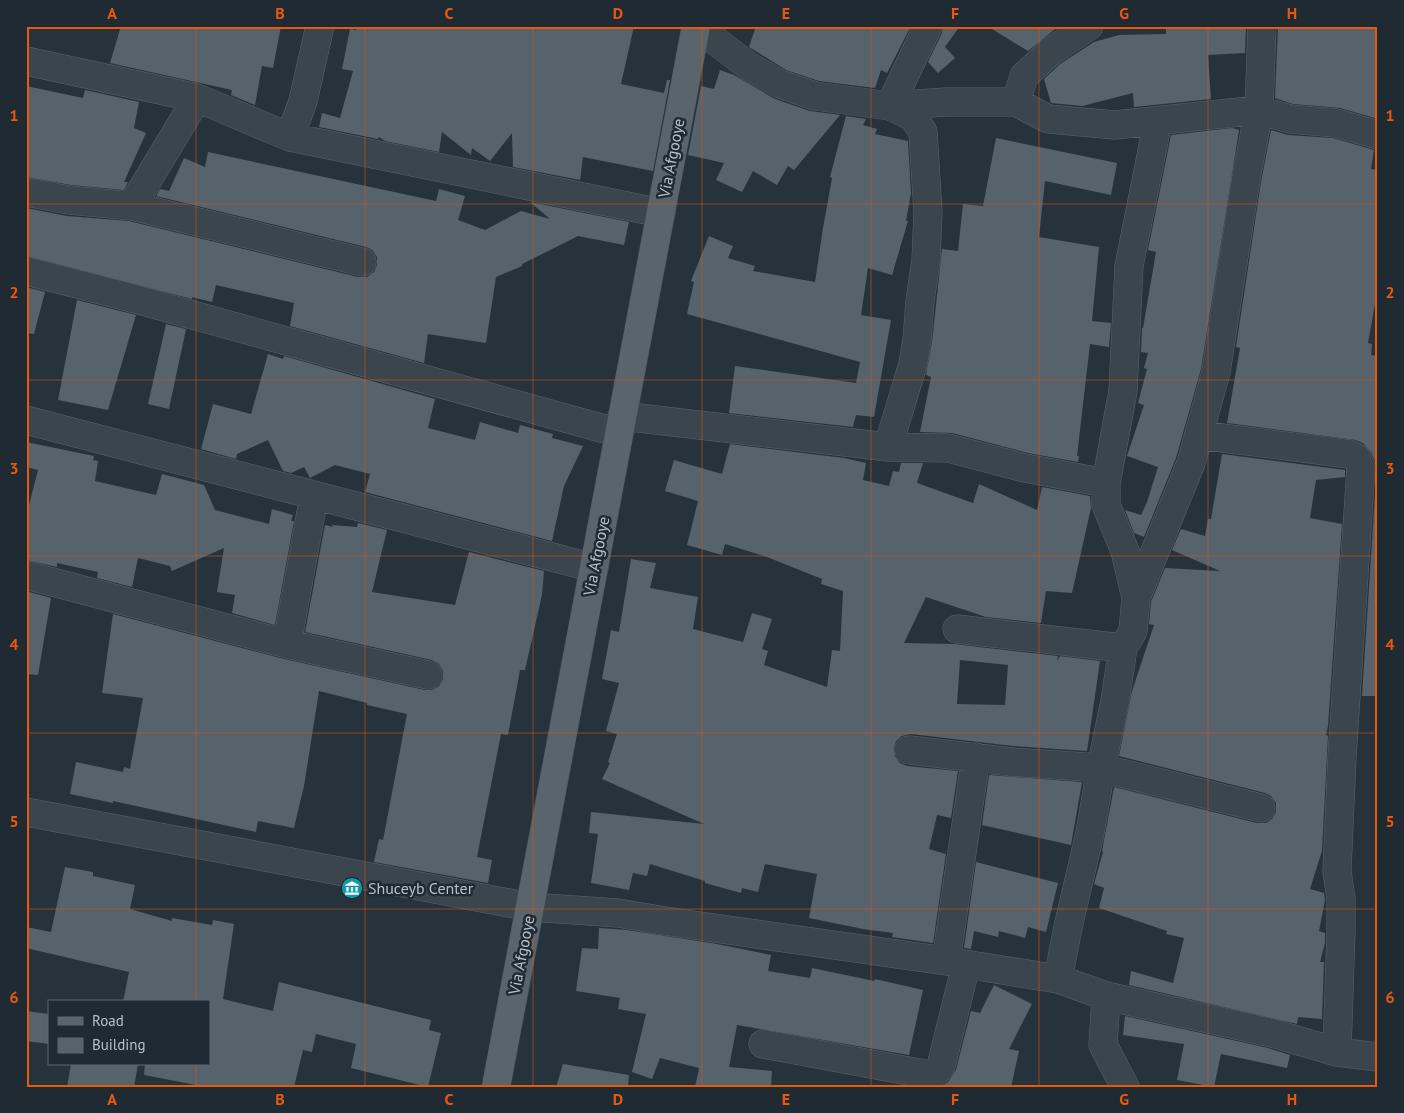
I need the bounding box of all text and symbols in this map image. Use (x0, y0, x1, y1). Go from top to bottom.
text: A (107, 3, 117, 23)
text: B (275, 3, 285, 23)
text: C (445, 3, 454, 23)
text: D (613, 3, 623, 23)
text: E (782, 3, 790, 23)
text: F (951, 3, 959, 23)
text: G (1119, 3, 1129, 23)
text: H (1287, 3, 1297, 23)
text: 1 (9, 105, 19, 125)
text: 1 (1385, 105, 1395, 125)
street label: Via Afgooye (653, 117, 688, 200)
text: 2 (9, 282, 19, 302)
text: 2 (1385, 282, 1395, 302)
text: 3 (9, 458, 19, 478)
text: 3 (1385, 458, 1395, 478)
street label: Via Afgooye (578, 515, 613, 598)
text: 4 (9, 634, 19, 654)
text: 4 (1385, 634, 1395, 654)
text: 5 (9, 811, 19, 831)
text: 5 (1385, 811, 1395, 831)
museum icon: Shuceyb Center (340, 876, 364, 900)
place label: Shuceyb Center (368, 878, 474, 898)
street label: Via Afgooye (503, 914, 538, 997)
text: 6 (9, 987, 19, 1007)
text: 6 (1385, 987, 1395, 1007)
legend (48, 1000, 210, 1066)
text: Road (92, 1011, 124, 1030)
text: Building (92, 1035, 146, 1054)
text: A (107, 1089, 117, 1109)
text: B (275, 1089, 285, 1109)
text: C (445, 1089, 454, 1109)
text: D (613, 1089, 623, 1109)
text: E (782, 1089, 790, 1109)
text: F (951, 1089, 959, 1109)
text: G (1119, 1089, 1129, 1109)
text: H (1287, 1089, 1297, 1109)

